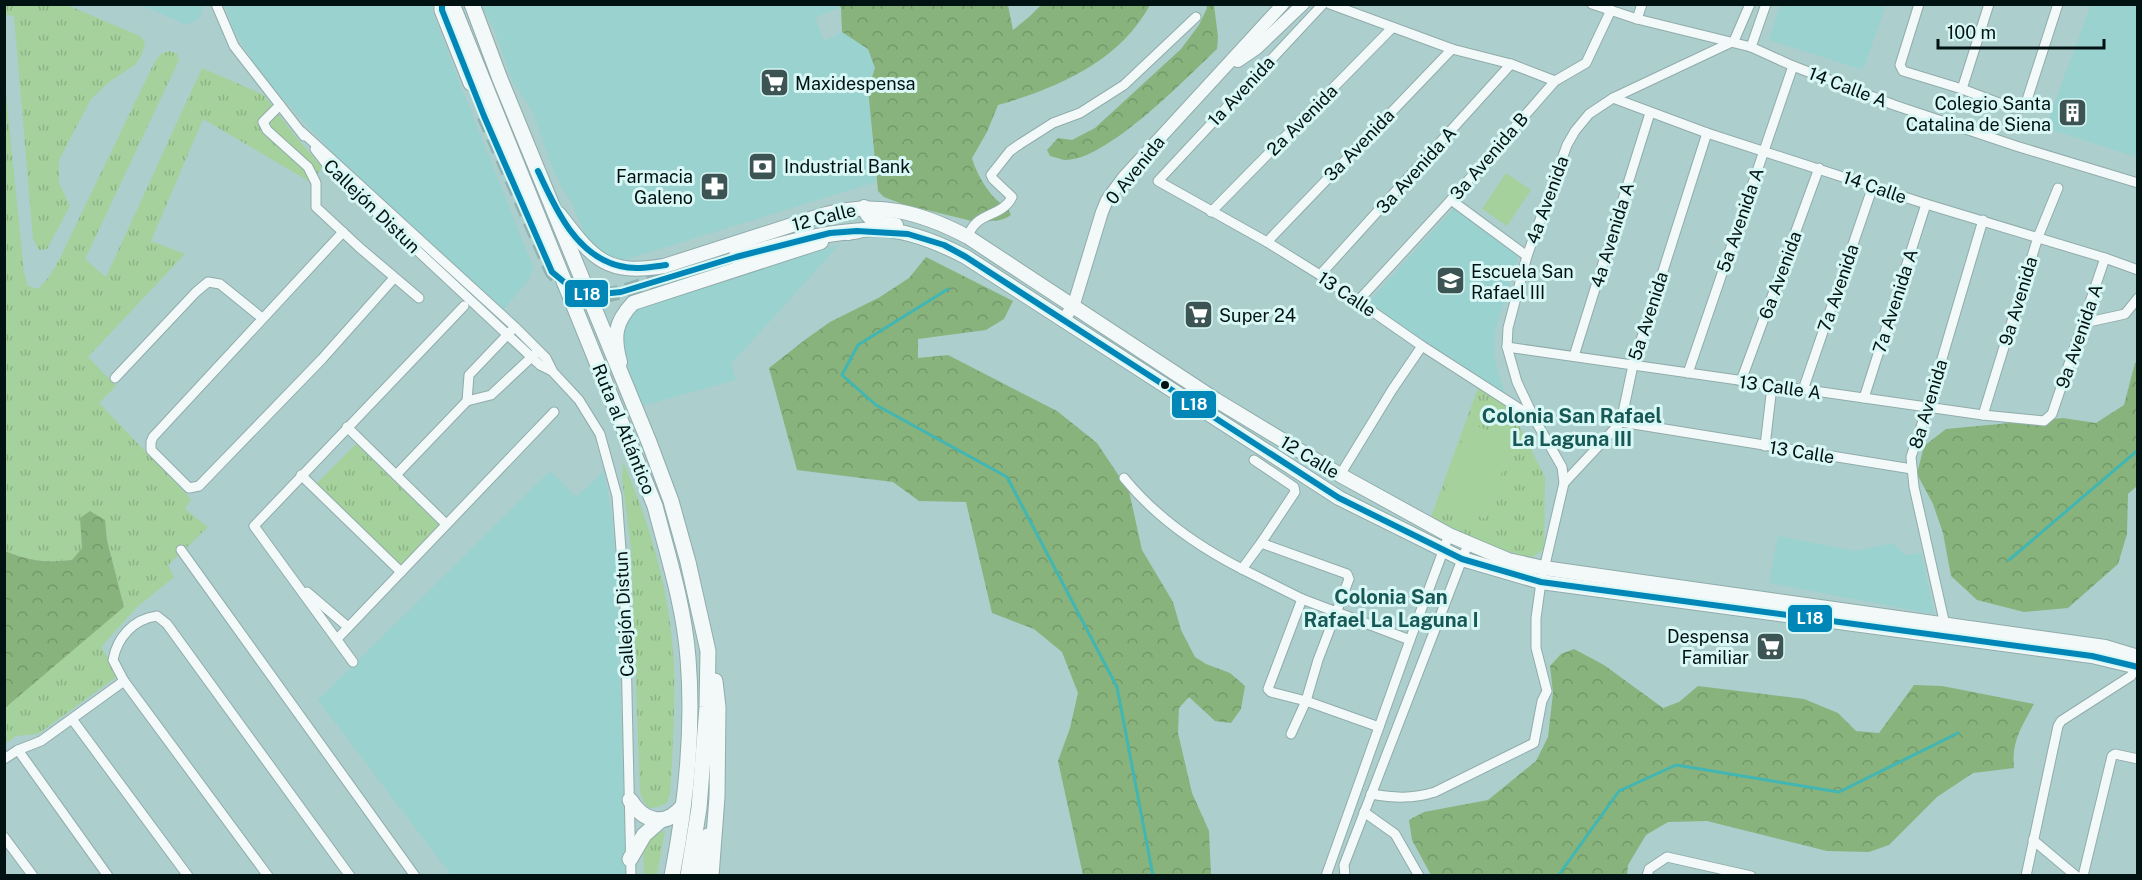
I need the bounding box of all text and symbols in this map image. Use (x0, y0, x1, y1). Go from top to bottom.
scale bar (1938, 12, 2104, 50)
text: 100 m (1947, 22, 1996, 43)
street label: 1a Avenida (1203, 52, 1279, 130)
street label: 14 Calle A (1806, 62, 1891, 112)
supermarket icon: Maxidespensa (758, 67, 790, 99)
place label: Maxidespensa (795, 73, 916, 94)
street label: 2a Avenida (1262, 80, 1342, 160)
place label: Colegio Santa Catalina de Siena (1906, 93, 2051, 135)
building icon: Colegio Santa Catalina de Siena (2056, 97, 2088, 129)
street label: 3a Avenida (1319, 105, 1399, 185)
street label: 3a Avenida B (1446, 108, 1532, 204)
street label: 3a Avenida A (1372, 122, 1460, 218)
street label: 0 Avenida (1101, 132, 1169, 208)
bank icon: Industrial Bank (747, 150, 779, 182)
street label: 4a Avenida (1521, 153, 1573, 247)
street label: Callejón Distun (319, 155, 425, 257)
place label: Industrial Bank (784, 156, 910, 177)
street label: 5a Avenida A (1712, 165, 1768, 275)
place label: Farmacia Galeno (616, 166, 693, 208)
street label: 14 Calle (1841, 166, 1909, 208)
pharmacy icon: Farmacia Galeno (698, 170, 730, 202)
street label: 4a Avenida A (1586, 180, 1638, 290)
street label: 12 Calle (790, 199, 858, 235)
street label: 6a Avenida (1754, 228, 1806, 322)
street label: 7a Avenida (1813, 241, 1863, 335)
street label: 7a Avenida A (1868, 246, 1922, 356)
street label: 9a Avenida (1995, 254, 2041, 348)
place label: Escuela San Rafael III (1471, 261, 1574, 303)
school or university icon: Escuela San Rafael III (1434, 265, 1466, 297)
street label: 13 Calle (1314, 267, 1380, 321)
street label: 5a Avenida (1624, 269, 1672, 363)
line badge: L18 (564, 279, 609, 308)
street label: 9a Avenida A (2051, 281, 2107, 391)
text: L18 (574, 285, 601, 304)
supermarket icon: Super 24 (1182, 299, 1214, 331)
place label: Super 24 (1219, 305, 1296, 326)
street label: 8a Avenida (1904, 357, 1952, 451)
street label: Ruta al Atlántico (588, 361, 660, 497)
street label: 13 Calle A (1738, 371, 1823, 403)
unlabelled marker (1159, 379, 1171, 391)
line badge: L18 (1171, 390, 1217, 419)
text: L18 (1181, 395, 1208, 414)
district label: Colonia San Rafael La Laguna III (1482, 404, 1662, 451)
street label: 12 Calle (1277, 431, 1343, 483)
street label: 13 Calle (1768, 436, 1836, 468)
street label: Callejón Distun (610, 551, 638, 677)
district label: Colonia San Rafael La Laguna I (1303, 585, 1479, 632)
line badge: L18 (1787, 604, 1833, 633)
text: L18 (1797, 609, 1824, 628)
place label: Despensa Familiar (1667, 626, 1749, 668)
supermarket icon: Despensa Familiar (1754, 630, 1786, 662)

